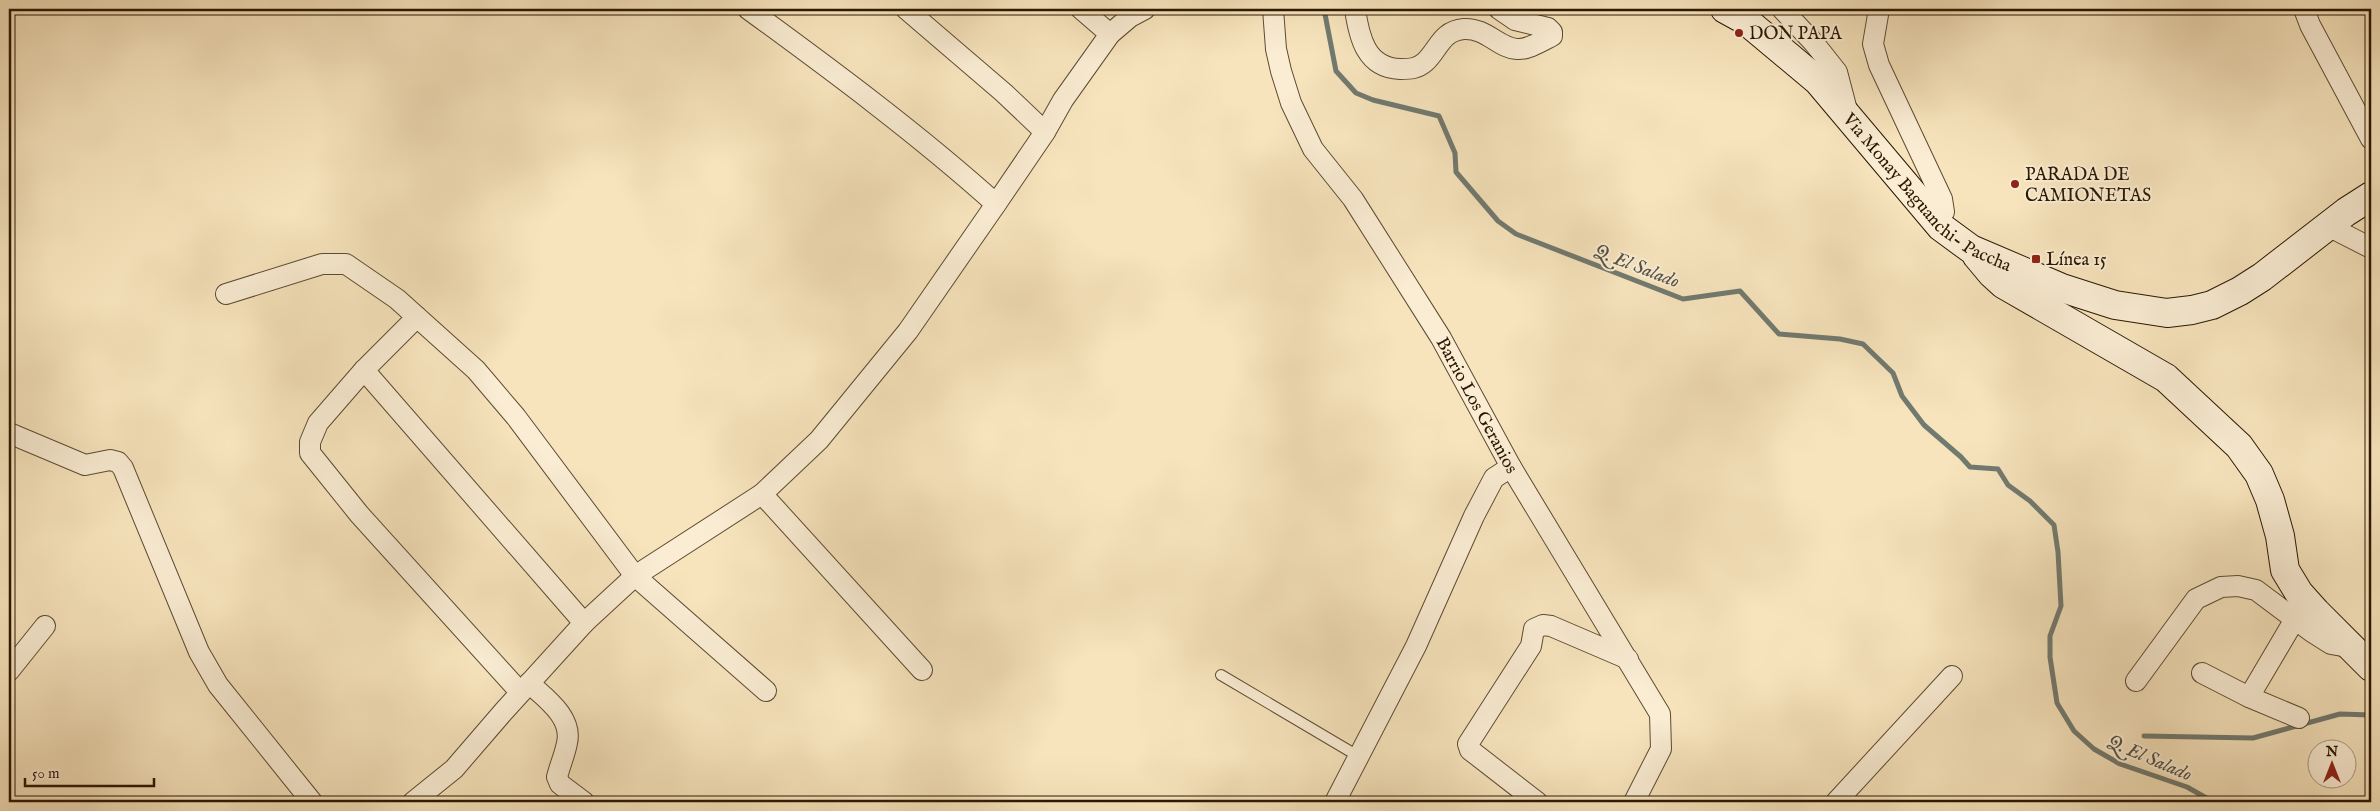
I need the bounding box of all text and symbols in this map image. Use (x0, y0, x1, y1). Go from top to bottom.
place label: DON PAPA (1749, 23, 1843, 46)
marker: DON PAPA (1733, 27, 1745, 39)
street label: Via Monay Baguanchi- Paccha (1836, 108, 2015, 278)
place label: PARADA DE CAMIONETAS (2025, 164, 2151, 208)
marker: PARADA DE CAMIONETAS (2009, 178, 2021, 190)
water label: Q. El Salado (1590, 240, 1683, 294)
place label: Línea 15 (2046, 249, 2107, 272)
marker: Línea 15 (2030, 253, 2042, 265)
street label: Barrio Los Geranios (1430, 334, 1522, 478)
water label: Q. El Salado (2103, 730, 2195, 787)
north arrow (2308, 738, 2358, 788)
text: N (2325, 743, 2338, 761)
scale bar (25, 756, 154, 788)
text: 50 m (32, 764, 60, 783)

